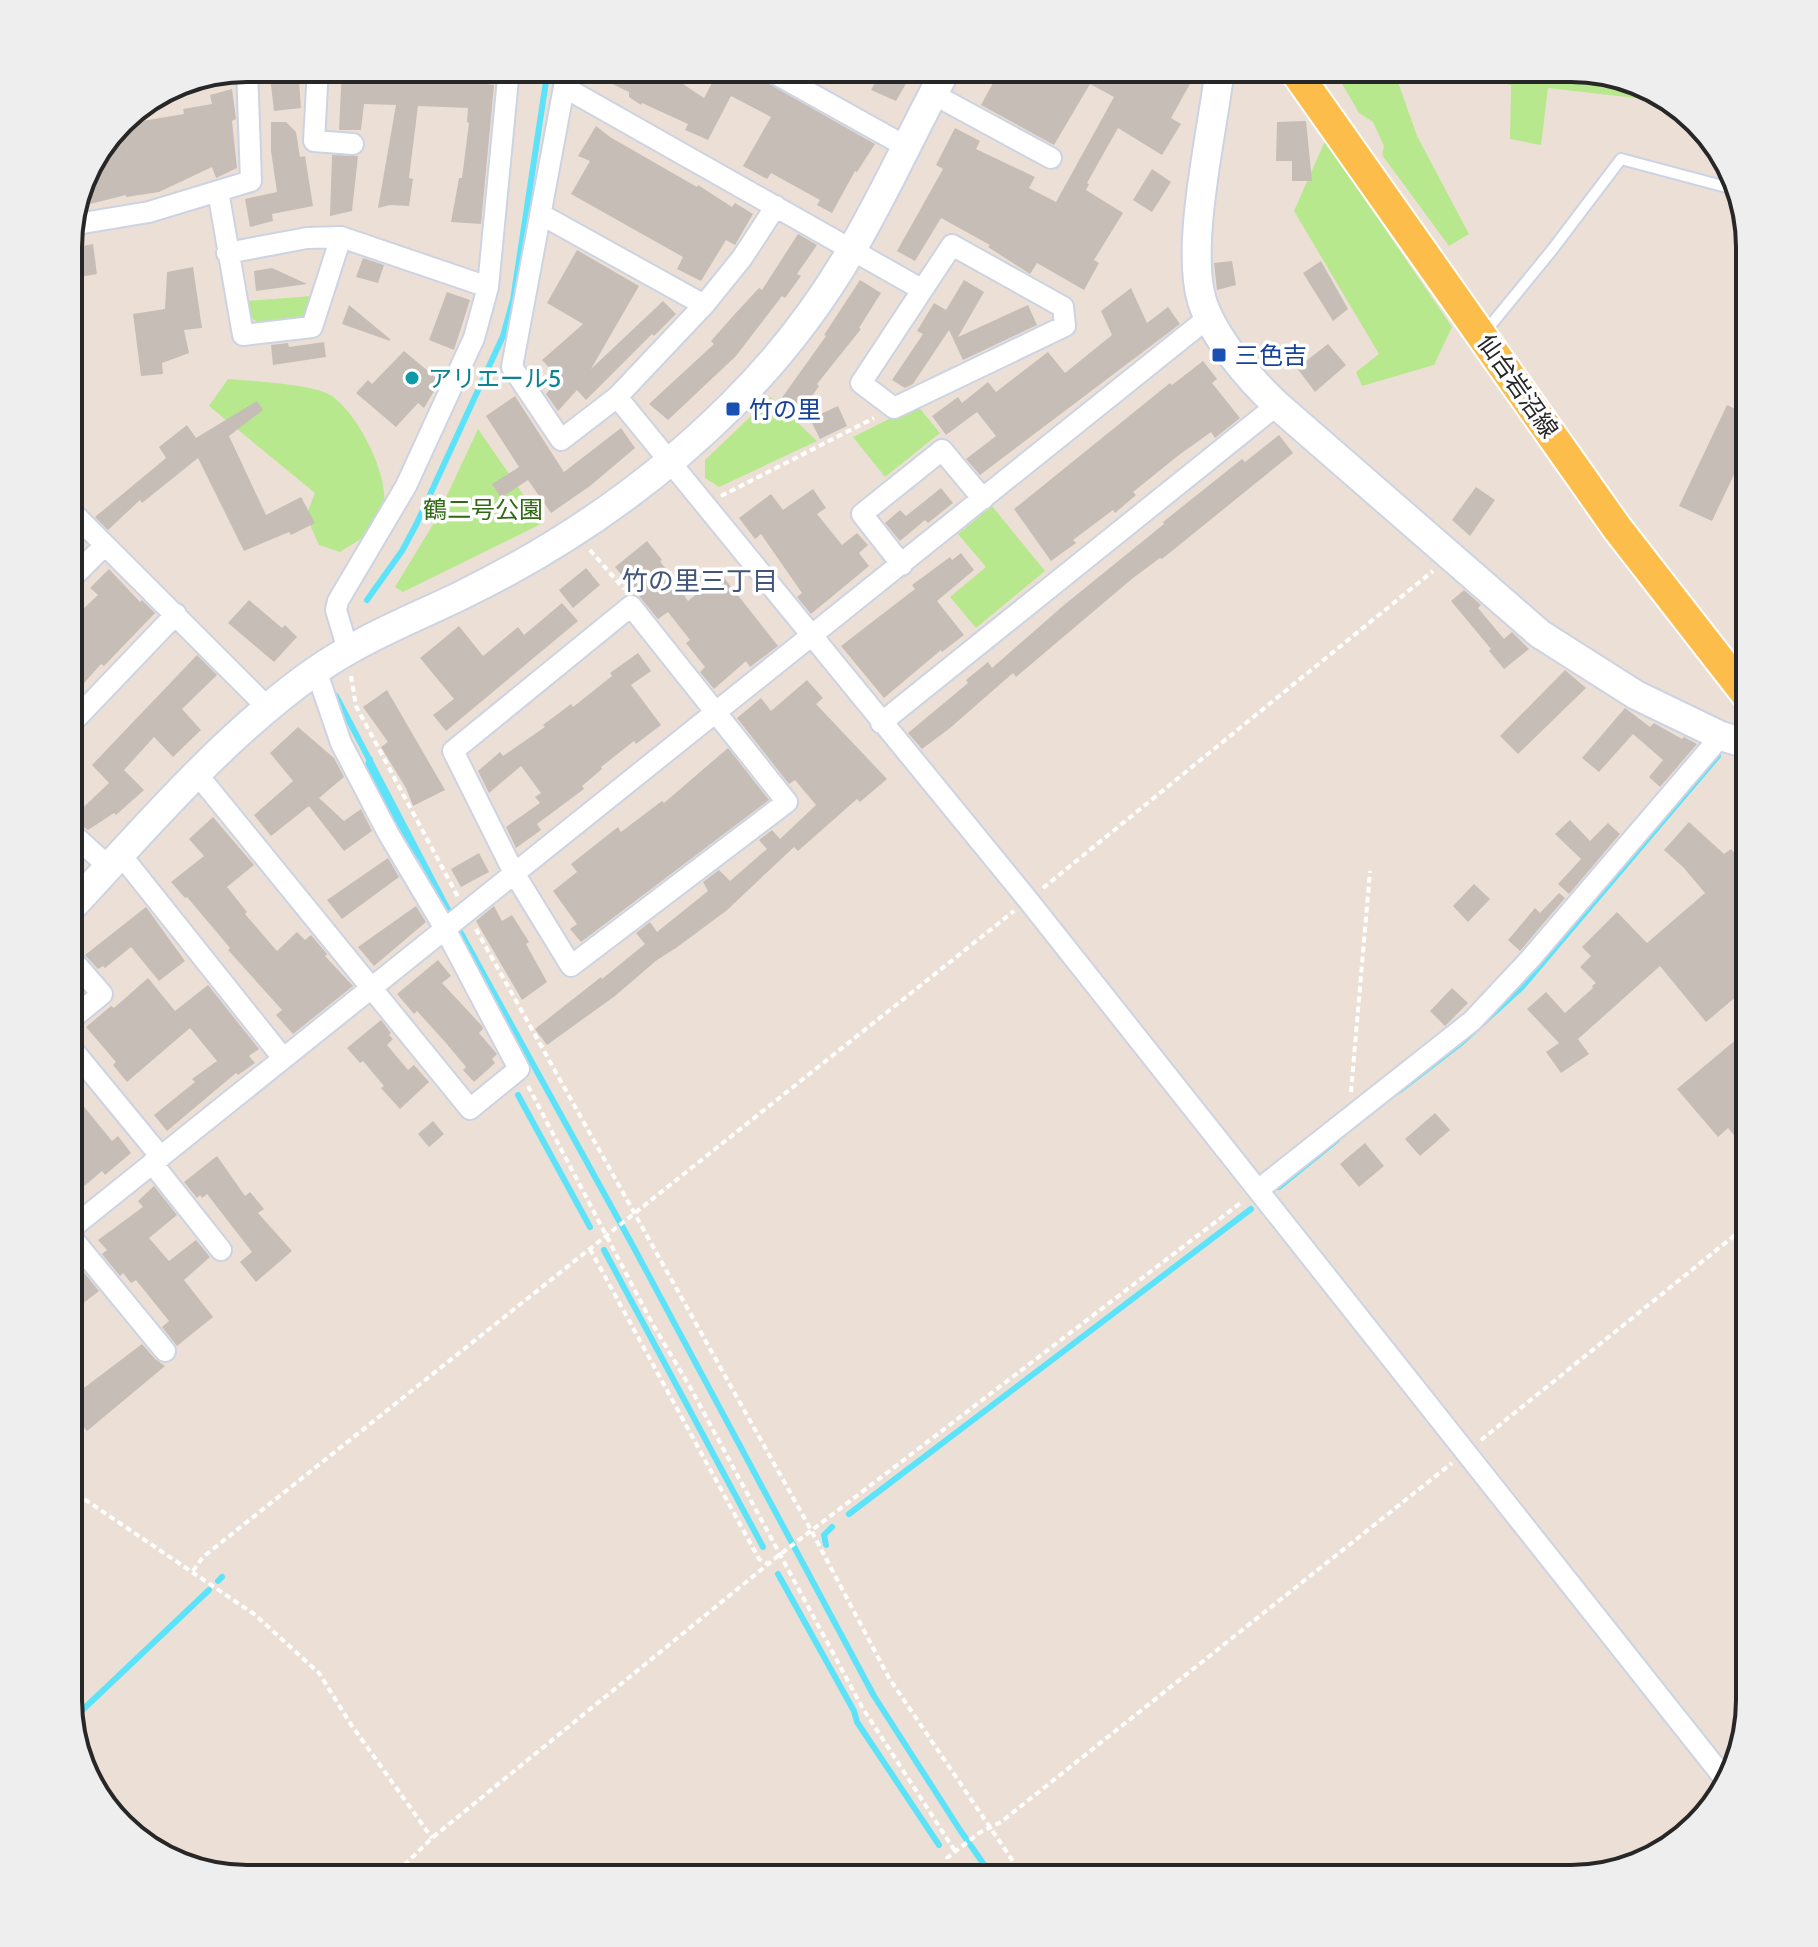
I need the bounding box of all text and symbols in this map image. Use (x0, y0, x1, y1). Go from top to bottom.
street label: 仙台岩沼線 (1472, 329, 1564, 443)
place label: 三色吉 (1235, 341, 1307, 370)
marker: 三色吉 (1210, 346, 1228, 364)
place label: アリエール5 (428, 364, 561, 393)
marker: アリエール5 (403, 369, 421, 387)
place label: 竹の里 (749, 395, 821, 424)
marker: 竹の里 (724, 400, 742, 418)
park label: 鶴二号公園 (423, 495, 543, 524)
district label: 竹の里三丁目 (622, 565, 778, 597)

